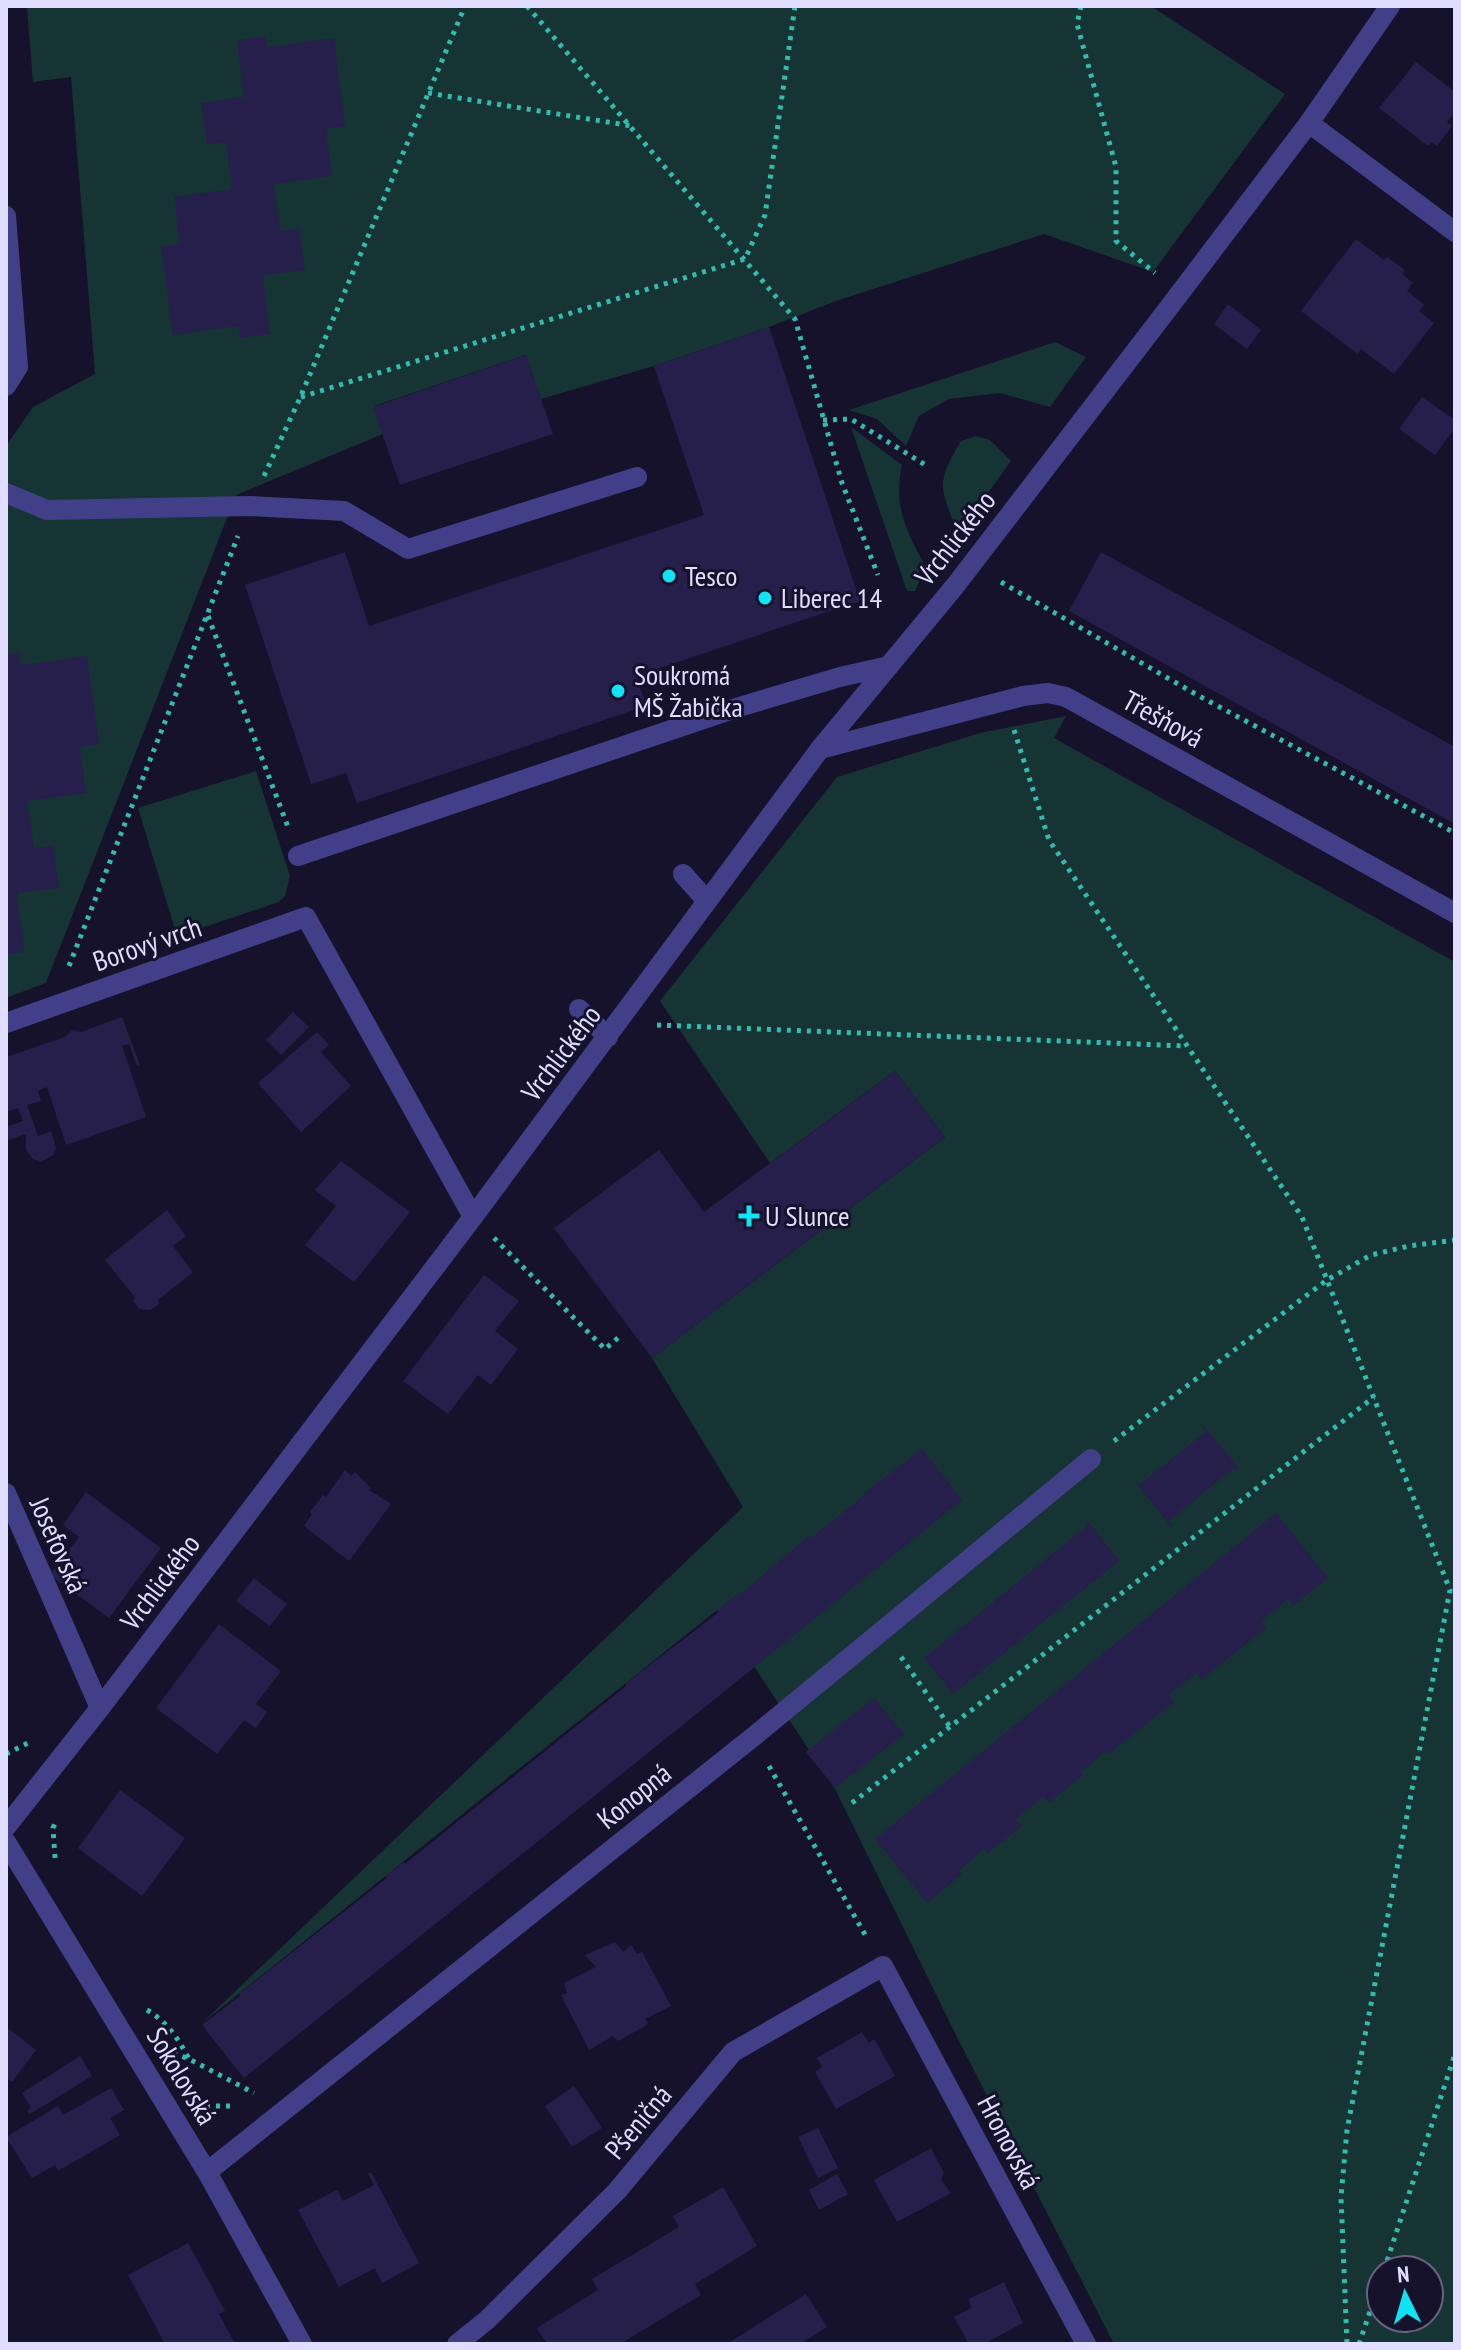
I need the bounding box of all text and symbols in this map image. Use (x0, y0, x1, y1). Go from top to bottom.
street label: Vrchlického (905, 483, 1003, 594)
place label: Tesco (685, 557, 737, 594)
marker: Tesco (660, 567, 678, 585)
place label: Liberec 14 (781, 579, 882, 616)
marker: Liberec 14 (756, 589, 774, 607)
place label: Soukromá MŠ Žabička (634, 656, 743, 725)
street label: Třešňová (1116, 681, 1210, 756)
marker: Soukromá MŠ Žabička (609, 682, 627, 700)
street label: Borový vrch (88, 908, 206, 979)
street label: Vrchlického (512, 997, 609, 1109)
place label: U Slunce (765, 1197, 850, 1234)
marker: U Slunce (740, 1207, 758, 1225)
street label: Josefovská (22, 1490, 97, 1598)
street label: Vrchlického (111, 1526, 208, 1638)
street label: Konopná (589, 1755, 678, 1837)
street label: Sokolovská (139, 2020, 226, 2131)
street label: Pšeničná (596, 2077, 679, 2166)
street label: Hronovská (969, 2088, 1050, 2195)
north arrow (1365, 2254, 1445, 2334)
text: N (1396, 2260, 1410, 2289)

